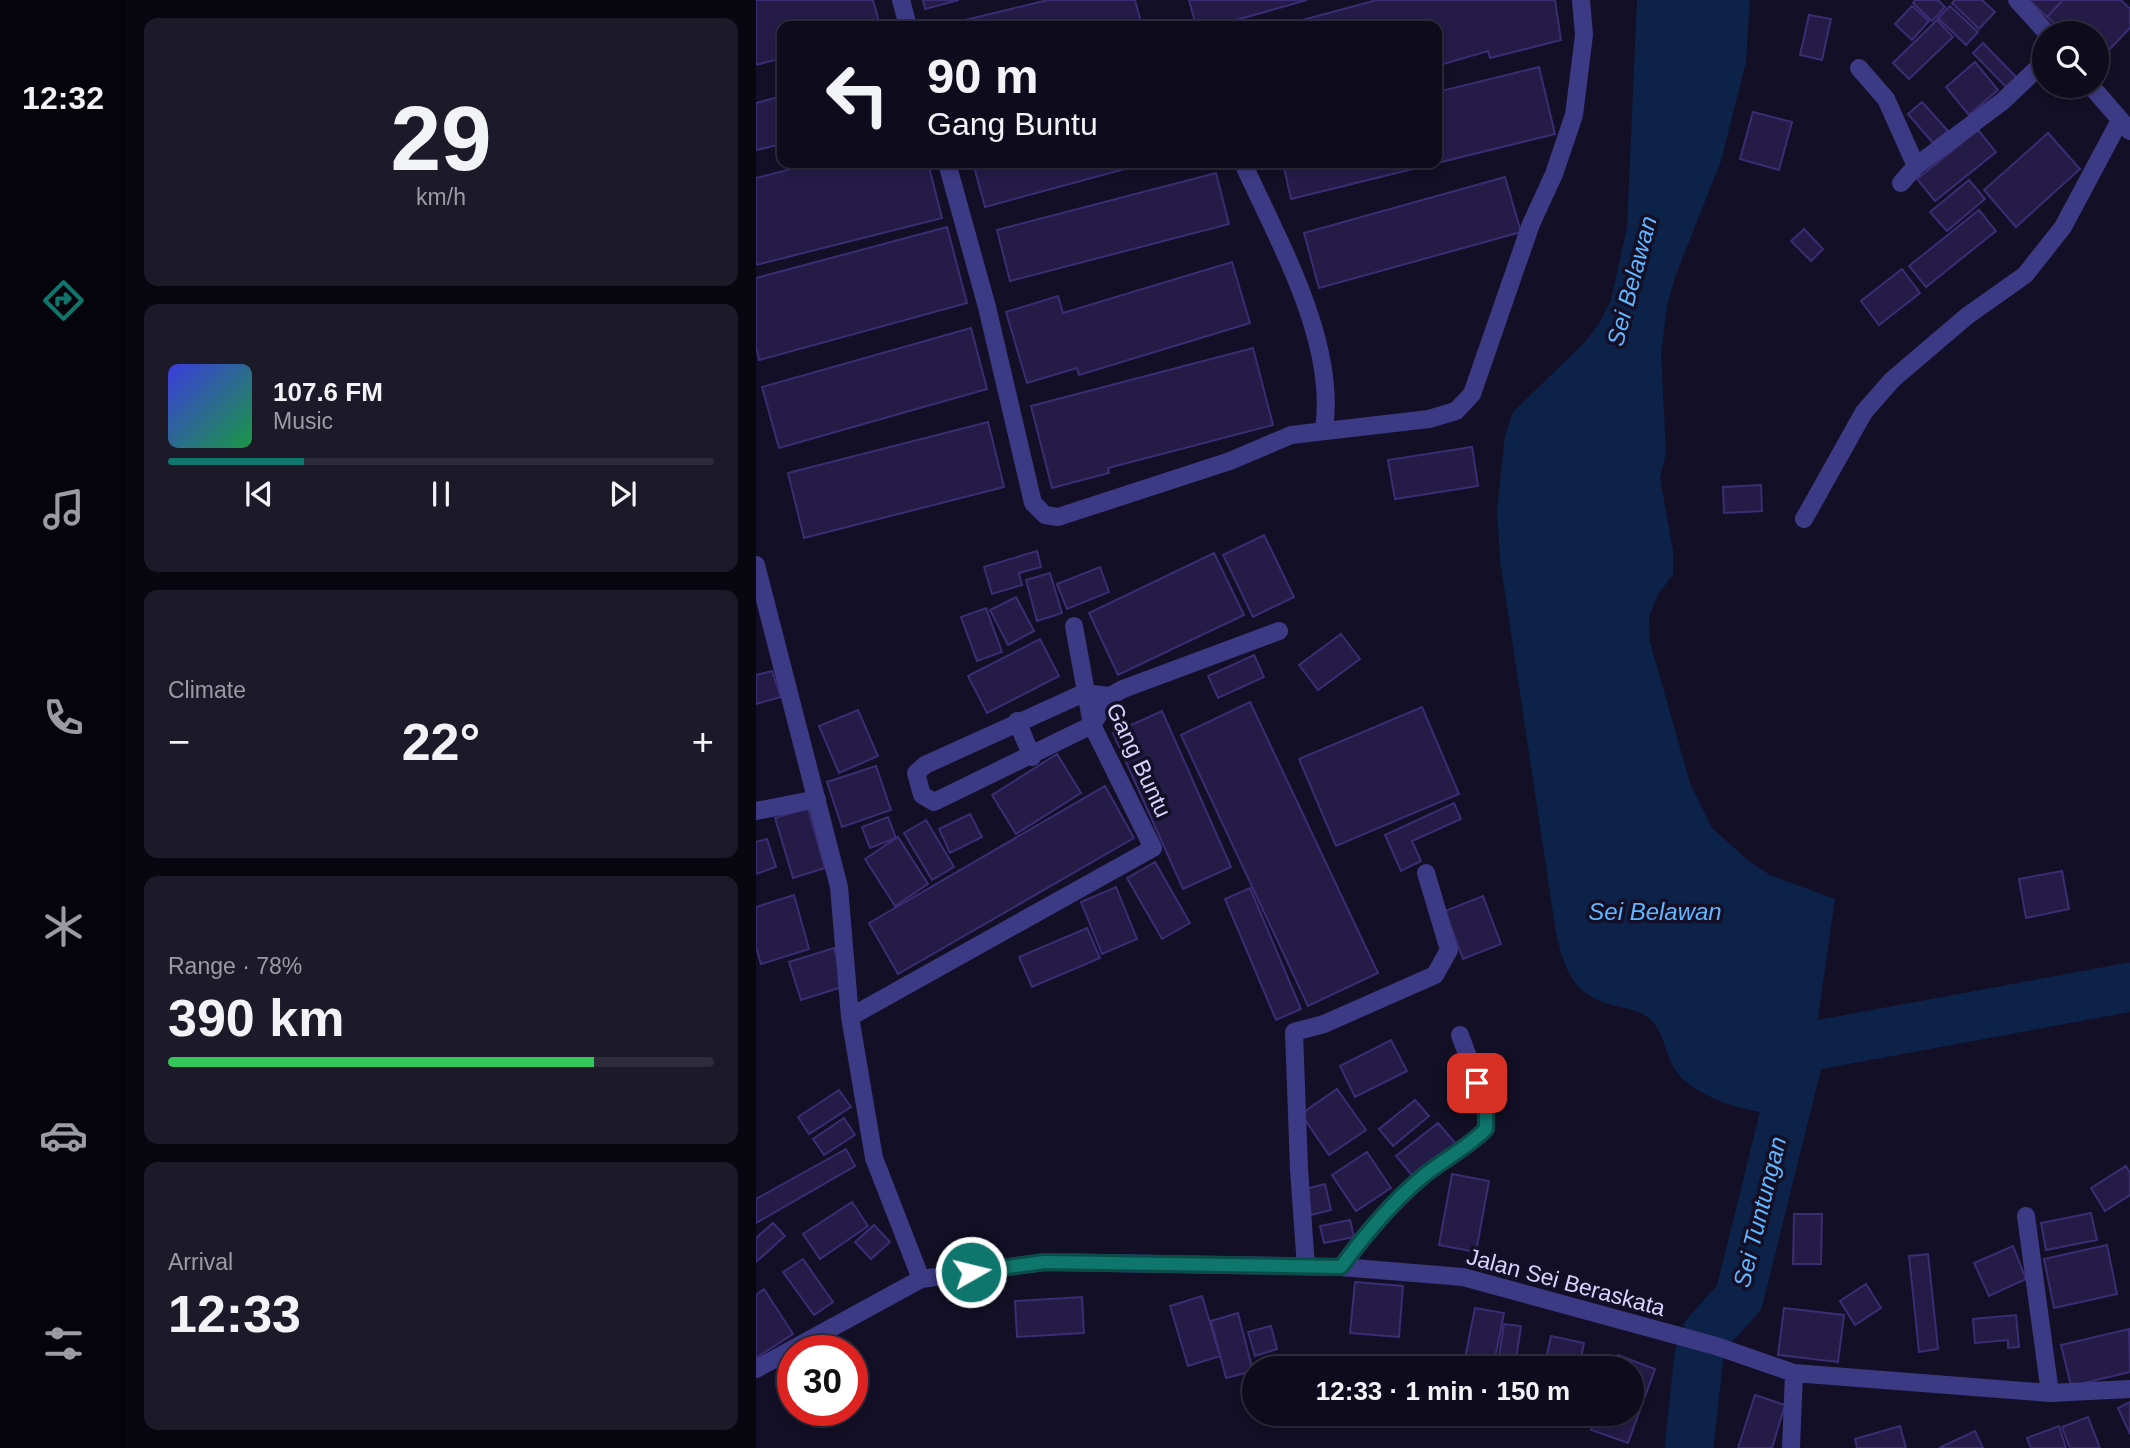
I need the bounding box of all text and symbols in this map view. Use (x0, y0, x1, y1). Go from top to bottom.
map controls (2032, 21, 2109, 98)
button: search (2032, 21, 2109, 98)
icon: left (812, 49, 903, 140)
text: 90 m (927, 49, 1039, 103)
text: 12:32 (22, 80, 104, 116)
text: 29 (390, 88, 492, 189)
text: Gang Buntu (927, 106, 1098, 142)
text: km/h (416, 184, 466, 210)
water label: Sei Belawan (1601, 213, 1662, 349)
icon: directions (39, 276, 88, 325)
text: 107.6 FM (273, 377, 383, 407)
text: Music (273, 408, 333, 434)
icon: previous (240, 475, 278, 513)
icon: pause (422, 475, 460, 513)
icon: next (604, 475, 642, 513)
icon: music (39, 485, 88, 534)
text: Climate (168, 677, 246, 703)
icon: phone (39, 693, 88, 742)
street label: Gang Buntu (1101, 699, 1177, 821)
text: 22° (402, 713, 480, 771)
text: − (168, 721, 190, 763)
text: + (692, 721, 714, 763)
water label: Sei Belawan (1588, 898, 1722, 925)
icon: climate (39, 902, 88, 951)
text: Range · 78% (168, 953, 302, 979)
text: 390 km (168, 989, 344, 1047)
pin (1447, 1053, 1507, 1113)
icon: arrive (1458, 1064, 1496, 1102)
icon: car (39, 1111, 88, 1160)
water label: Sei Tuntungan (1728, 1134, 1791, 1290)
position arrow (934, 1235, 1008, 1309)
street label: Jalan Sei Beraskata (1464, 1243, 1668, 1321)
text: Arrival (168, 1249, 233, 1275)
text: 12:33 (168, 1285, 301, 1343)
icon: filters (39, 1319, 88, 1368)
speed limit sign: 30 (777, 1335, 868, 1426)
text: 12:33 · 1 min · 150 m (1316, 1376, 1570, 1406)

